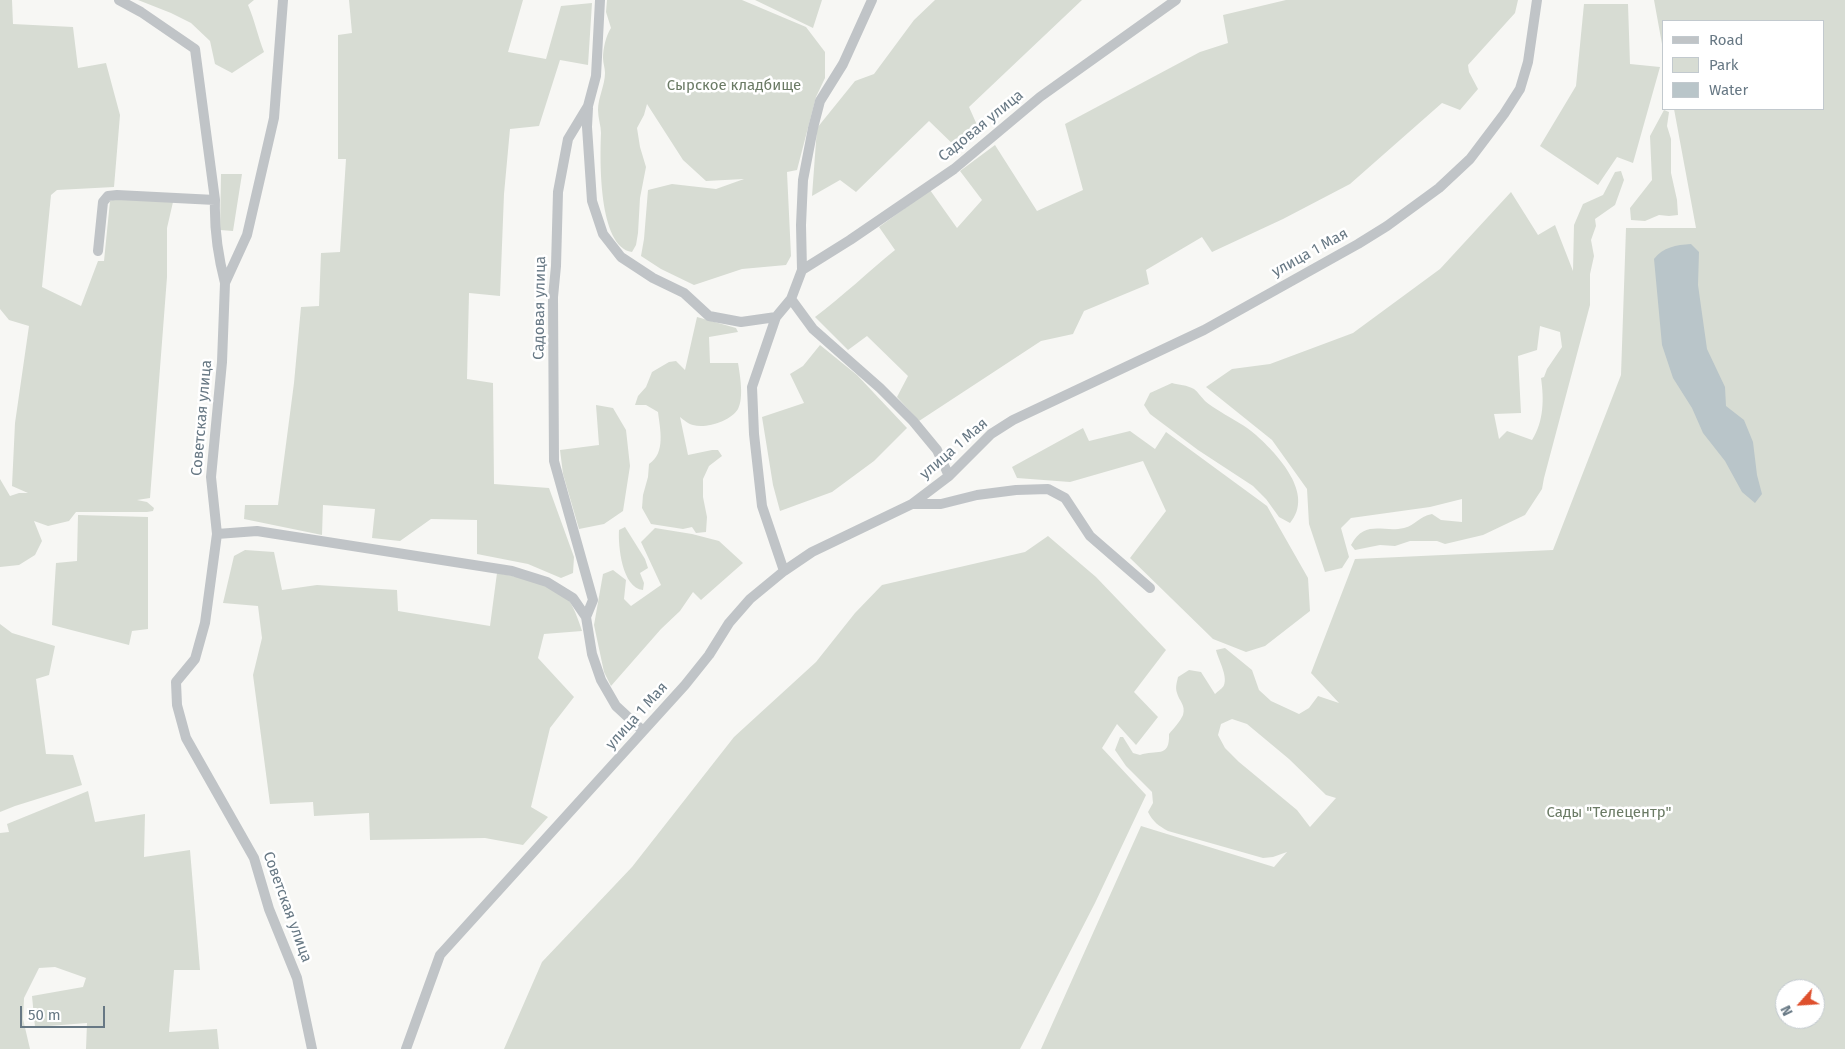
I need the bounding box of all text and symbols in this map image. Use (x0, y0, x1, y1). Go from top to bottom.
legend (1662, 20, 1825, 110)
text: Road (1709, 31, 1744, 49)
text: Park (1709, 56, 1739, 74)
park label: Сырское кладбище (667, 77, 801, 95)
text: Water (1709, 81, 1748, 99)
street label: Садовая улица (935, 86, 1027, 166)
street label: улица 1 Мая (1269, 225, 1351, 281)
street label: Садовая улица (530, 256, 550, 360)
street label: Советская улица (188, 359, 216, 477)
street label: улица 1 Мая (916, 415, 992, 483)
street label: улица 1 Мая (602, 679, 672, 753)
park label: Сады "Телецентр" (1547, 804, 1671, 822)
street label: Советская улица (259, 849, 315, 965)
north arrow (1775, 979, 1825, 1029)
scale bar (22, 996, 108, 1028)
text: N (1777, 1002, 1797, 1018)
text: 50 m (28, 1006, 61, 1024)

